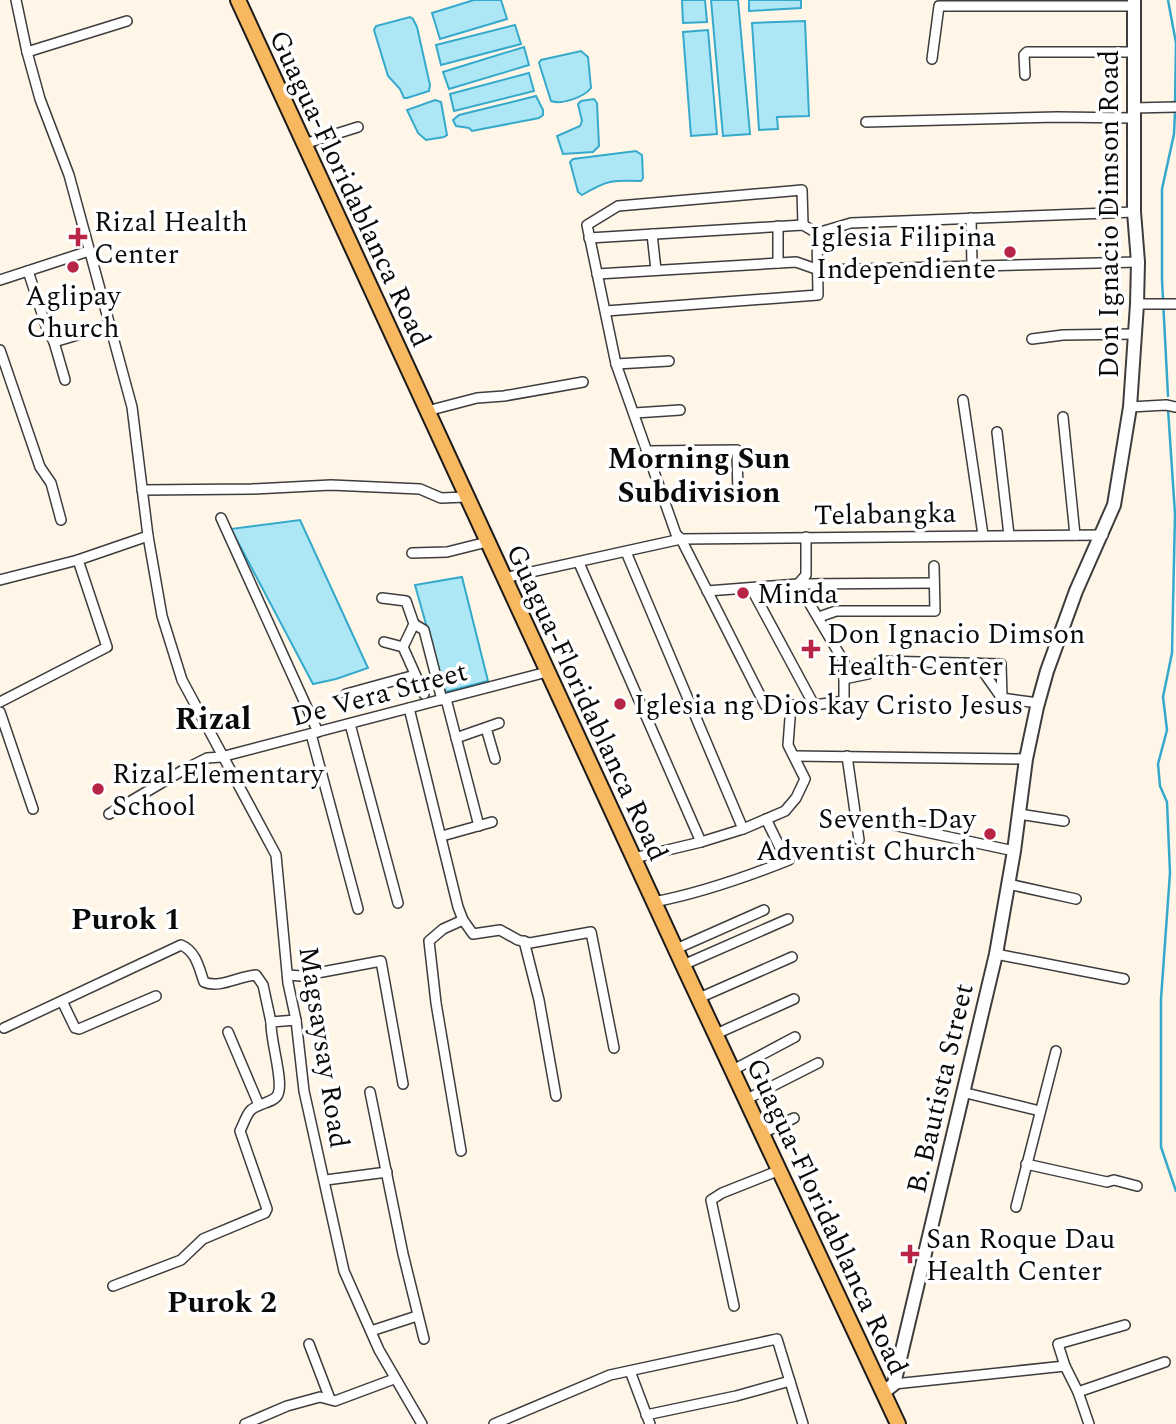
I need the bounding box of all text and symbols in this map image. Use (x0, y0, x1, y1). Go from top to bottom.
street label: Guagua-Floridablanca Road (257, 23, 442, 354)
street label: Don Ignacio Dimson Road (1088, 50, 1131, 378)
place label: Rizal Health Center (94, 201, 248, 276)
place label: Iglesia Filipina Independiente (810, 216, 996, 291)
marker: Rizal Health Center (68, 227, 88, 247)
marker: Iglesia Filipina Independiente (1002, 244, 1018, 260)
marker: Aglipay Church (65, 259, 81, 275)
place label: Aglipay Church (25, 275, 122, 350)
district label: Morning Sun Subdivision (607, 436, 791, 516)
street label: Telabangka (813, 492, 957, 537)
street label: Guagua-Floridablanca Road (494, 537, 679, 868)
place label: Minda (757, 573, 839, 616)
marker: Minda (735, 585, 751, 601)
place label: Don Ignacio Dimson Health Center (827, 613, 1085, 688)
marker: Don Ignacio Dimson Health Center (801, 639, 821, 659)
street label: De Vera Street (287, 650, 472, 739)
place label: Iglesia ng Dios kay Cristo Jesus (634, 684, 1023, 727)
district label: Rizal (175, 695, 251, 744)
marker: Iglesia ng Dios kay Cristo Jesus (612, 696, 628, 712)
place label: Rizal Elementary School (112, 753, 325, 828)
marker: Rizal Elementary School (90, 781, 106, 797)
place label: Seventh-Day Adventist Church (756, 798, 978, 873)
marker: Seventh-Day Adventist Church (982, 826, 998, 842)
district label: Purok 1 (71, 897, 181, 943)
street label: Magsaysay Road (286, 943, 361, 1151)
street label: B. Bautista Street (895, 979, 986, 1198)
street label: Guagua-Floridablanca Road (734, 1051, 919, 1382)
place label: San Roque Dau Health Center (926, 1218, 1115, 1293)
marker: San Roque Dau Health Center (900, 1244, 920, 1264)
district label: Purok 2 (167, 1280, 277, 1326)

